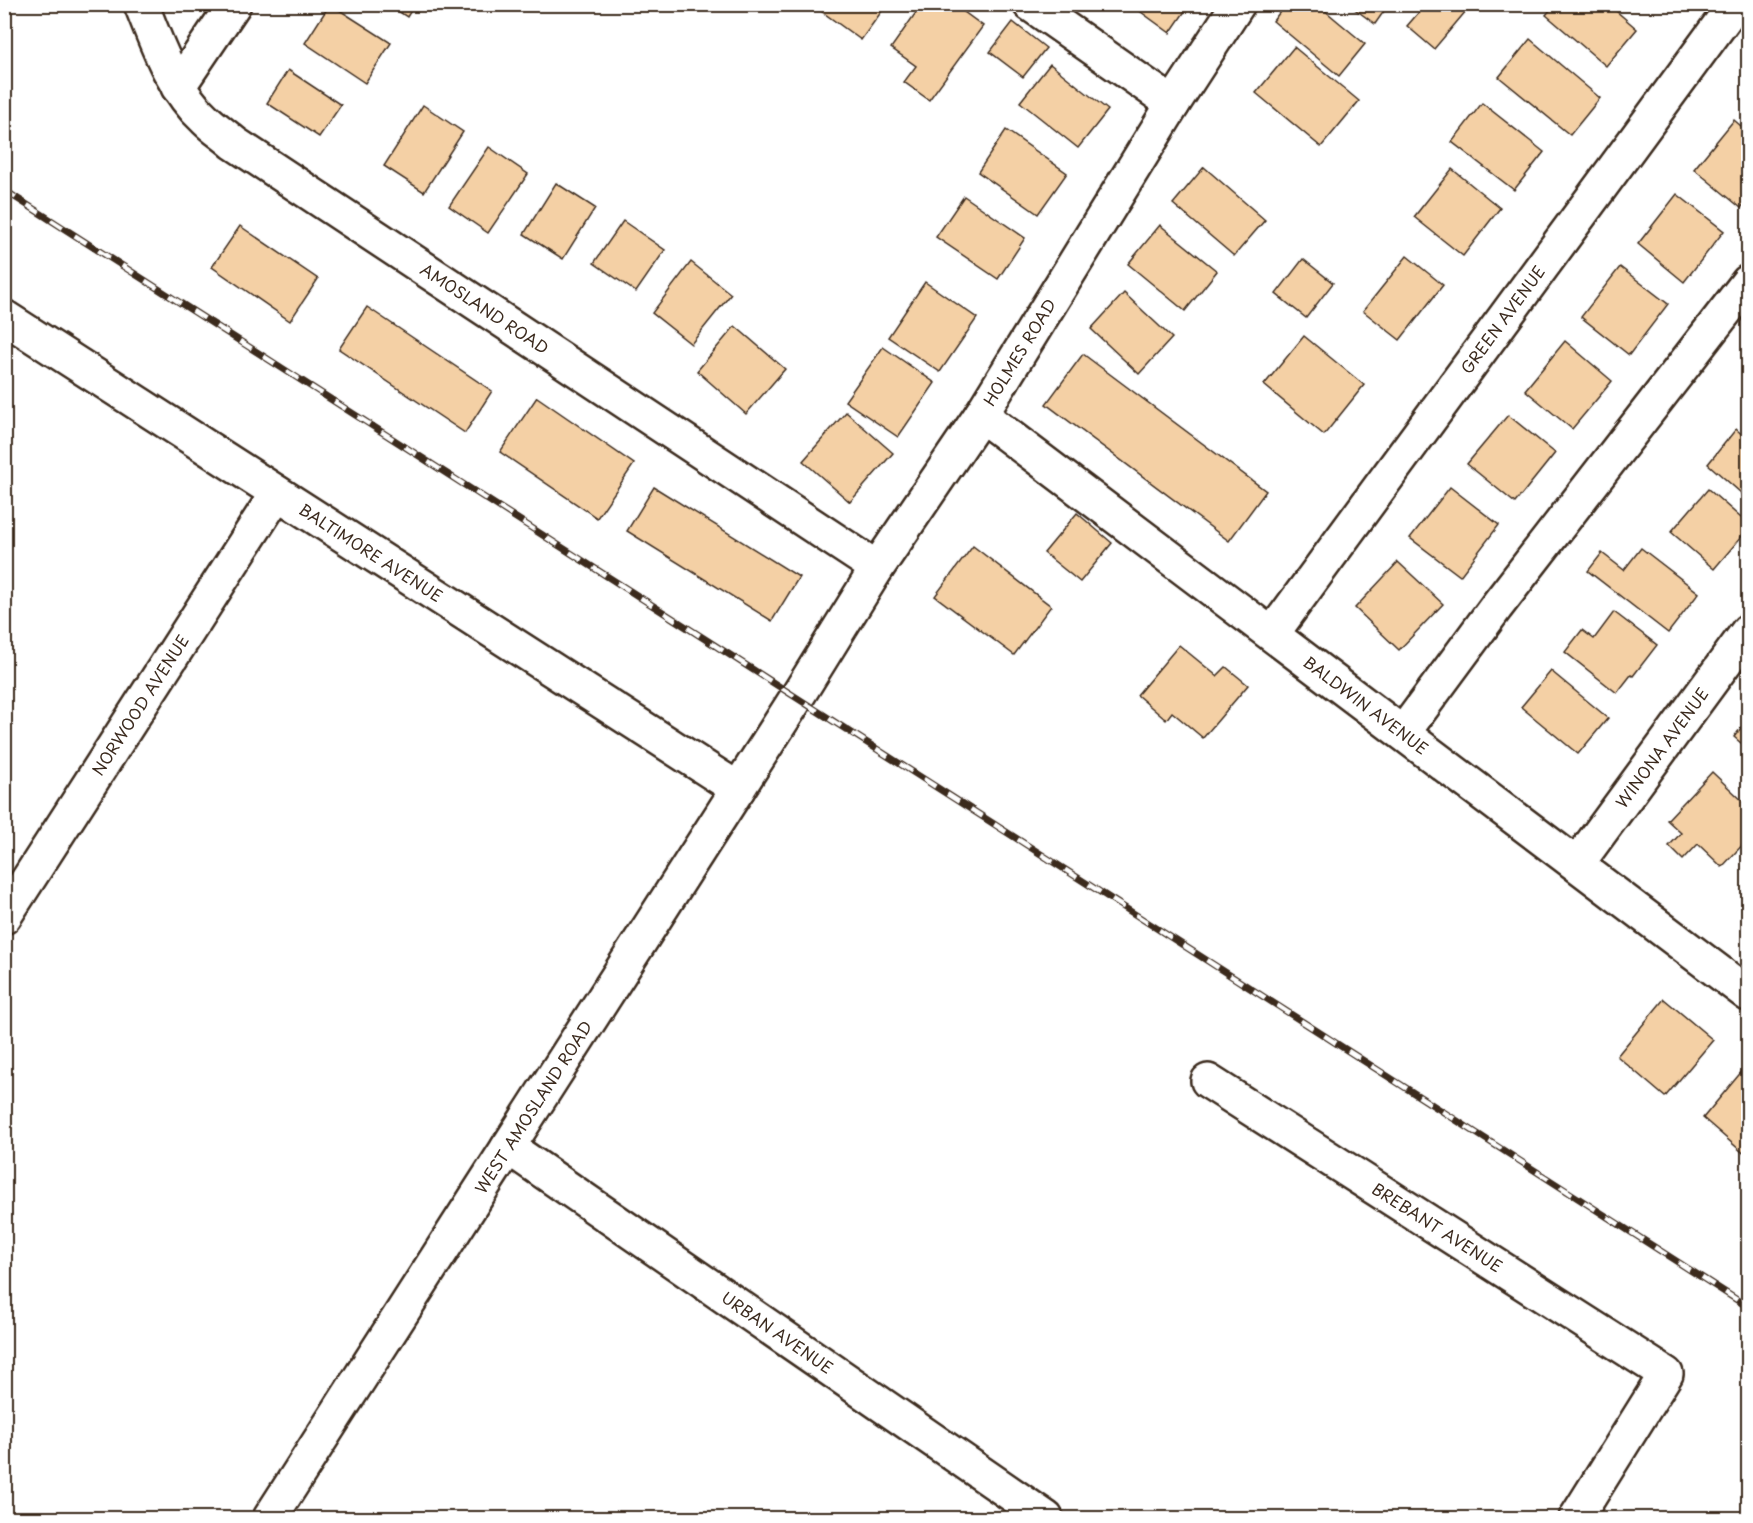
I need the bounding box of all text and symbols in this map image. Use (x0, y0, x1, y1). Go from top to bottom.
street label: AMOSLAND ROAD (416, 257, 554, 359)
street label: GREEN AVENUE (1454, 260, 1550, 378)
street label: HOLMES ROAD (977, 294, 1061, 410)
street label: BALTIMORE AVENUE (295, 497, 448, 607)
street label: NORWOOD AVENUE (85, 630, 194, 780)
street label: BALDWIN AVENUE (1299, 650, 1434, 760)
street label: WINONA AVENUE (1609, 682, 1714, 812)
street label: WEST AMOSLAND ROAD (468, 1016, 597, 1198)
street label: BREBANT AVENUE (1368, 1176, 1507, 1277)
street label: URBAN AVENUE (717, 1285, 838, 1379)

